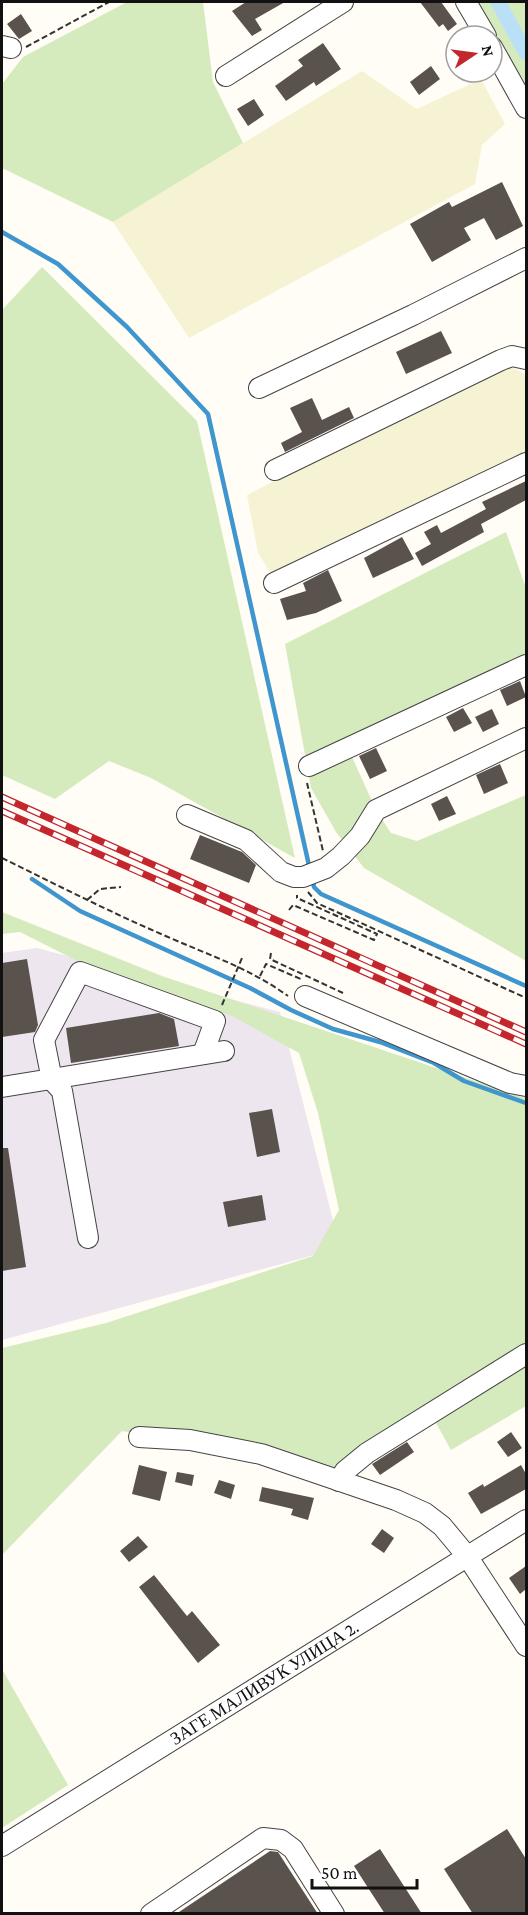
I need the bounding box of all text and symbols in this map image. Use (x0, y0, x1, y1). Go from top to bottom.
north arrow (444, 24, 504, 84)
text: N (479, 44, 498, 58)
street label: ЗАГЕ МАЛИВУК УЛИЦА 2. (167, 1617, 362, 1749)
scale bar (312, 1852, 417, 1890)
text: 50 m (321, 1863, 358, 1883)

